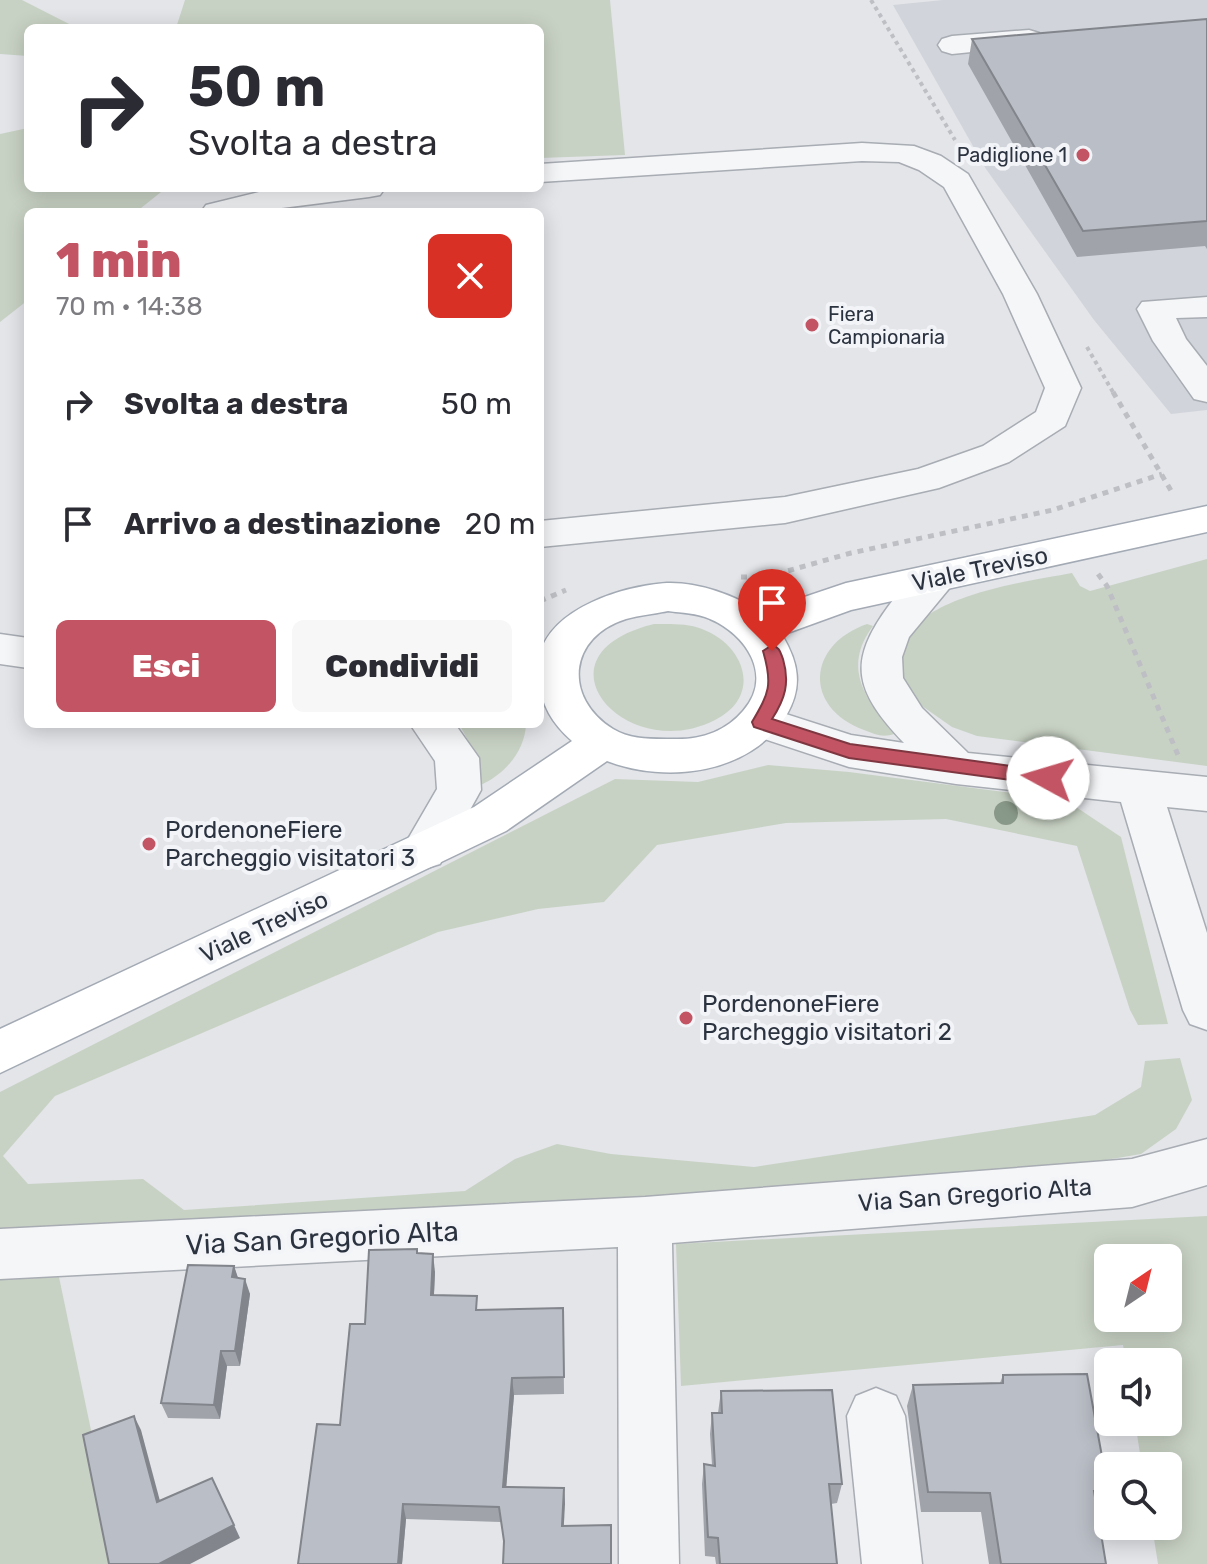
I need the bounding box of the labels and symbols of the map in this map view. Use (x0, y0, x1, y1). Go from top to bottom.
place label: Padiglione 1 (957, 143, 1067, 167)
marker: Padiglione 1 (1074, 146, 1092, 164)
place label: Fiera Campionaria (828, 302, 945, 349)
marker: Fiera Campionaria (803, 316, 821, 334)
street label: Viale Treviso (909, 541, 1051, 597)
pin (738, 569, 806, 651)
position arrow (1006, 736, 1090, 820)
place label: PordenoneFiere Parcheggio visitatori 3 (165, 816, 415, 872)
marker: PordenoneFiere Parcheggio visitatori 3 (140, 835, 158, 853)
street label: Viale Treviso (195, 885, 333, 969)
place label: PordenoneFiere Parcheggio visitatori 2 (702, 990, 952, 1046)
marker: PordenoneFiere Parcheggio visitatori 2 (677, 1009, 695, 1027)
street label: Via San Gregorio Alta (857, 1173, 1093, 1217)
street label: Via San Gregorio Alta (185, 1214, 459, 1262)
north arrow (1094, 1244, 1182, 1332)

